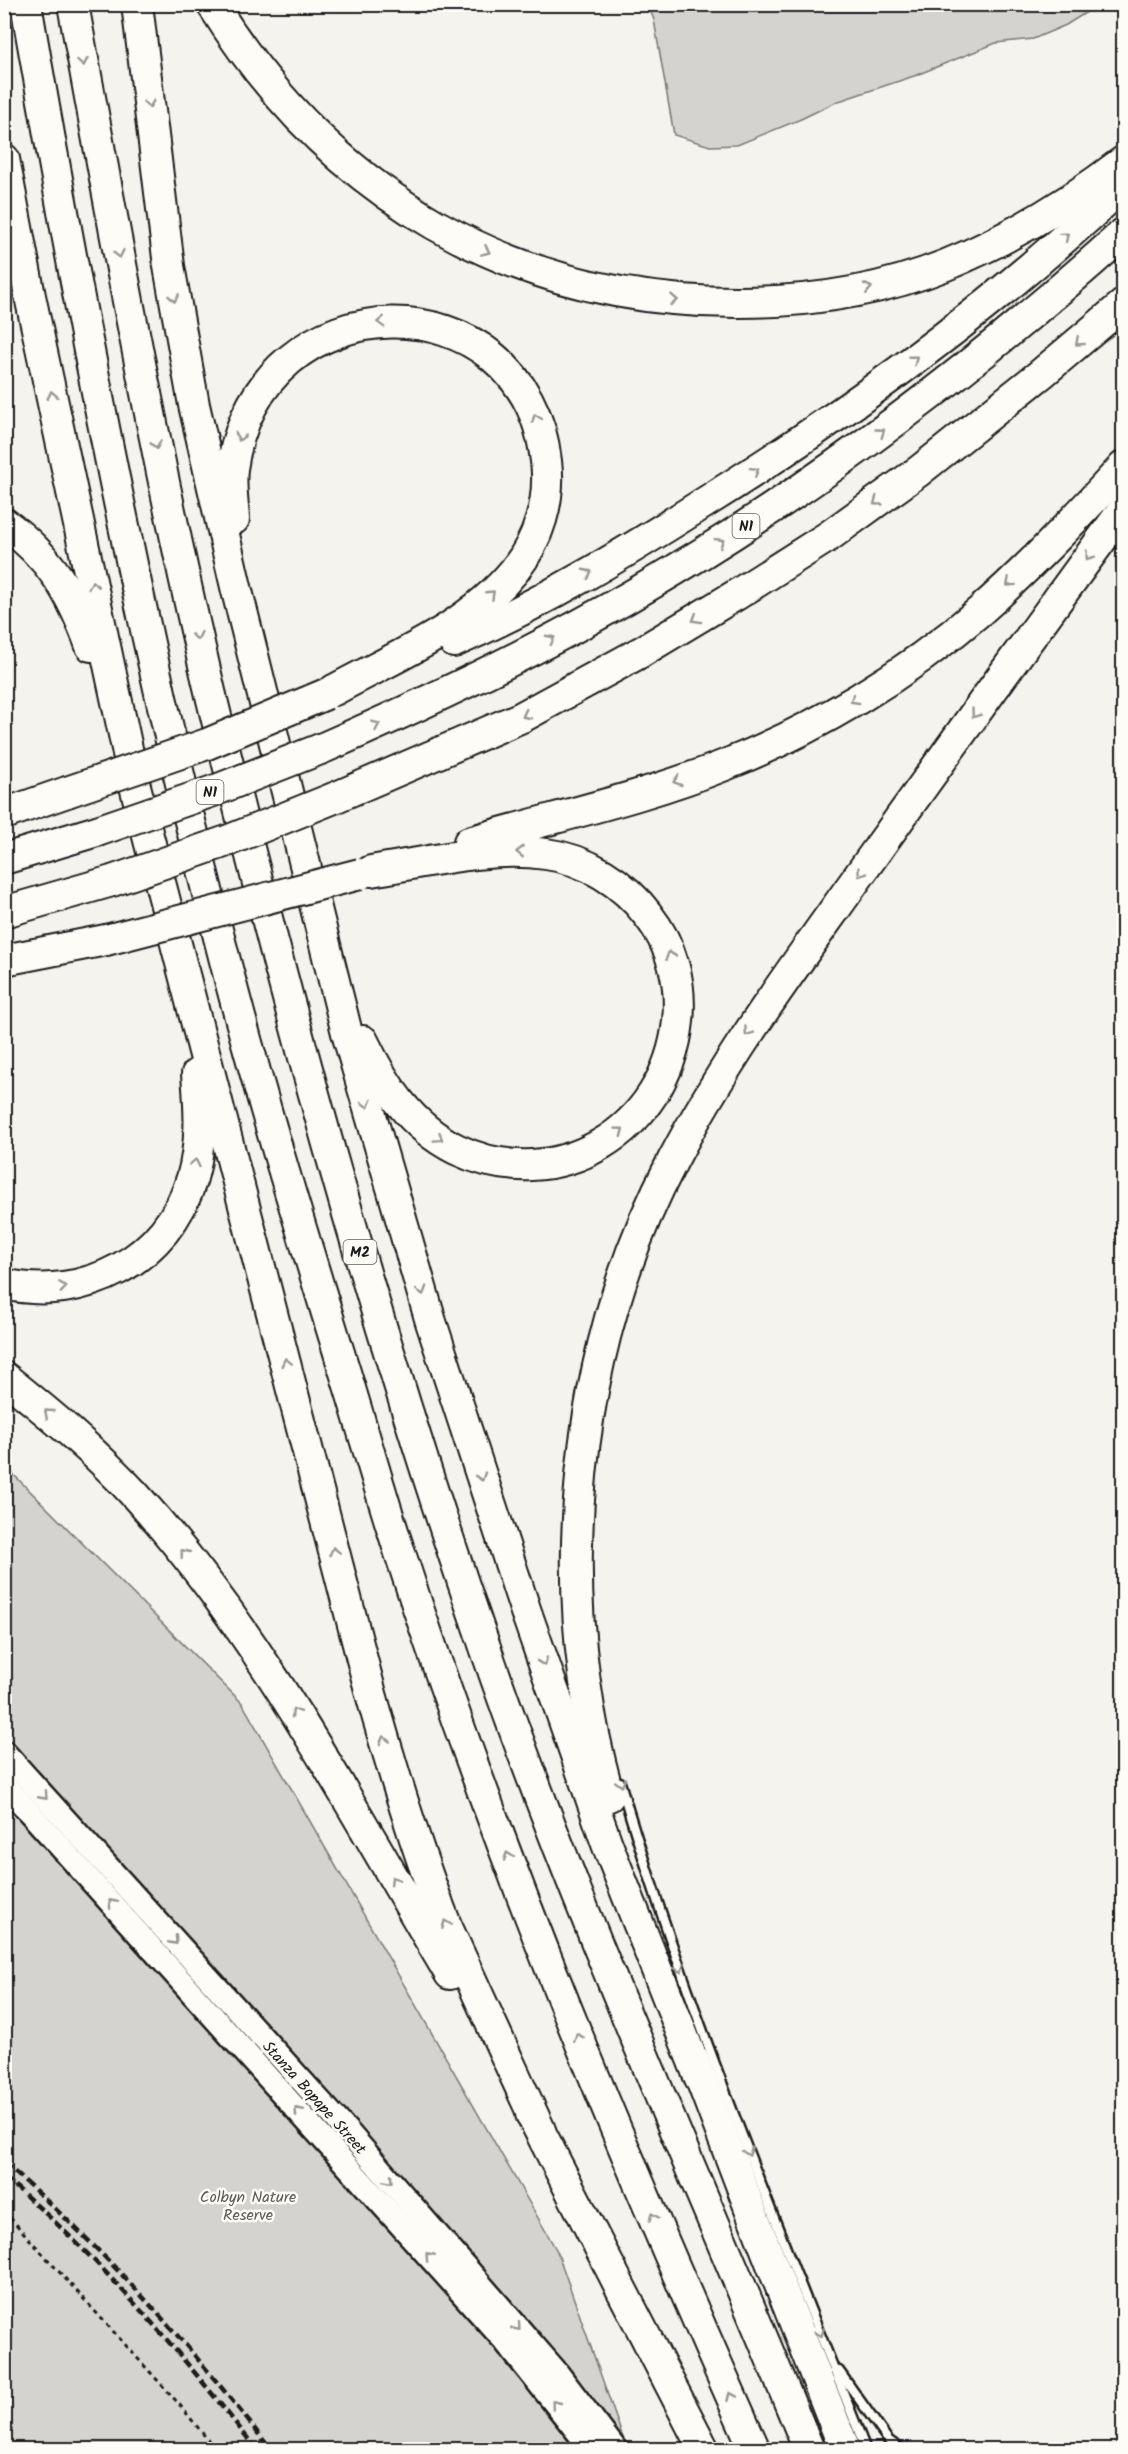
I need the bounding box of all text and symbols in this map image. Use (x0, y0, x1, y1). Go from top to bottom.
one-way arrow (76, 57, 89, 67)
one-way arrow (142, 100, 154, 109)
one-way arrow (1058, 232, 1069, 243)
one-way arrow (480, 244, 491, 256)
one-way arrow (112, 248, 125, 258)
one-way arrow (863, 282, 873, 295)
one-way arrow (167, 292, 180, 302)
one-way arrow (670, 293, 679, 306)
one-way arrow (377, 316, 386, 329)
one-way arrow (1075, 334, 1086, 345)
one-way arrow (908, 356, 919, 367)
one-way arrow (46, 390, 59, 400)
one-way arrow (530, 413, 543, 424)
one-way arrow (875, 429, 886, 440)
one-way arrow (235, 431, 247, 442)
one-way arrow (149, 440, 162, 450)
one-way arrow (749, 467, 759, 479)
one-way arrow (872, 494, 883, 505)
road number: N1 (732, 514, 760, 538)
one-way arrow (714, 537, 724, 549)
one-way arrow (1085, 550, 1096, 561)
one-way arrow (582, 569, 593, 580)
one-way arrow (1006, 576, 1016, 587)
one-way arrow (87, 581, 100, 591)
one-way arrow (484, 591, 495, 602)
one-way arrow (692, 612, 702, 624)
one-way arrow (190, 631, 203, 641)
one-way arrow (545, 634, 556, 646)
one-way arrow (850, 693, 860, 704)
one-way arrow (971, 707, 982, 718)
one-way arrow (521, 708, 532, 719)
one-way arrow (370, 720, 381, 732)
one-way arrow (672, 774, 683, 787)
road number: N1 (196, 780, 224, 804)
one-way arrow (515, 846, 524, 858)
one-way arrow (857, 866, 868, 877)
one-way arrow (665, 950, 678, 961)
one-way arrow (744, 1025, 755, 1036)
one-way arrow (360, 1098, 372, 1109)
one-way arrow (614, 1127, 625, 1138)
one-way arrow (432, 1131, 443, 1142)
one-way arrow (188, 1158, 201, 1168)
road number: M2 (344, 1240, 376, 1264)
one-way arrow (58, 1282, 67, 1294)
one-way arrow (415, 1285, 427, 1296)
one-way arrow (280, 1357, 293, 1367)
one-way arrow (44, 1409, 55, 1420)
one-way arrow (473, 1471, 486, 1482)
one-way arrow (329, 1546, 342, 1556)
one-way arrow (180, 1548, 191, 1559)
one-way arrow (536, 1656, 549, 1667)
one-way arrow (290, 1708, 302, 1718)
one-way arrow (379, 1735, 391, 1745)
one-way arrow (614, 1778, 626, 1788)
one-way arrow (37, 1789, 48, 1800)
one-way arrow (502, 1851, 515, 1861)
one-way arrow (390, 1876, 401, 1886)
one-way arrow (108, 1900, 119, 1910)
one-way arrow (441, 1920, 453, 1931)
one-way arrow (167, 1934, 178, 1945)
one-way arrow (673, 1963, 686, 1974)
one-way arrow (573, 2032, 586, 2043)
street label: Stanza Bopape Street (256, 2035, 373, 2161)
one-way arrow (294, 2107, 305, 2118)
one-way arrow (741, 2146, 754, 2157)
one-way arrow (381, 2173, 392, 2184)
park label: Colbyn Nature Reserve (200, 2185, 296, 2228)
one-way arrow (649, 2212, 661, 2223)
one-way arrow (425, 2252, 436, 2263)
one-way arrow (509, 2320, 520, 2331)
one-way arrow (813, 2327, 825, 2338)
one-way arrow (726, 2391, 738, 2402)
one-way arrow (552, 2400, 563, 2411)

